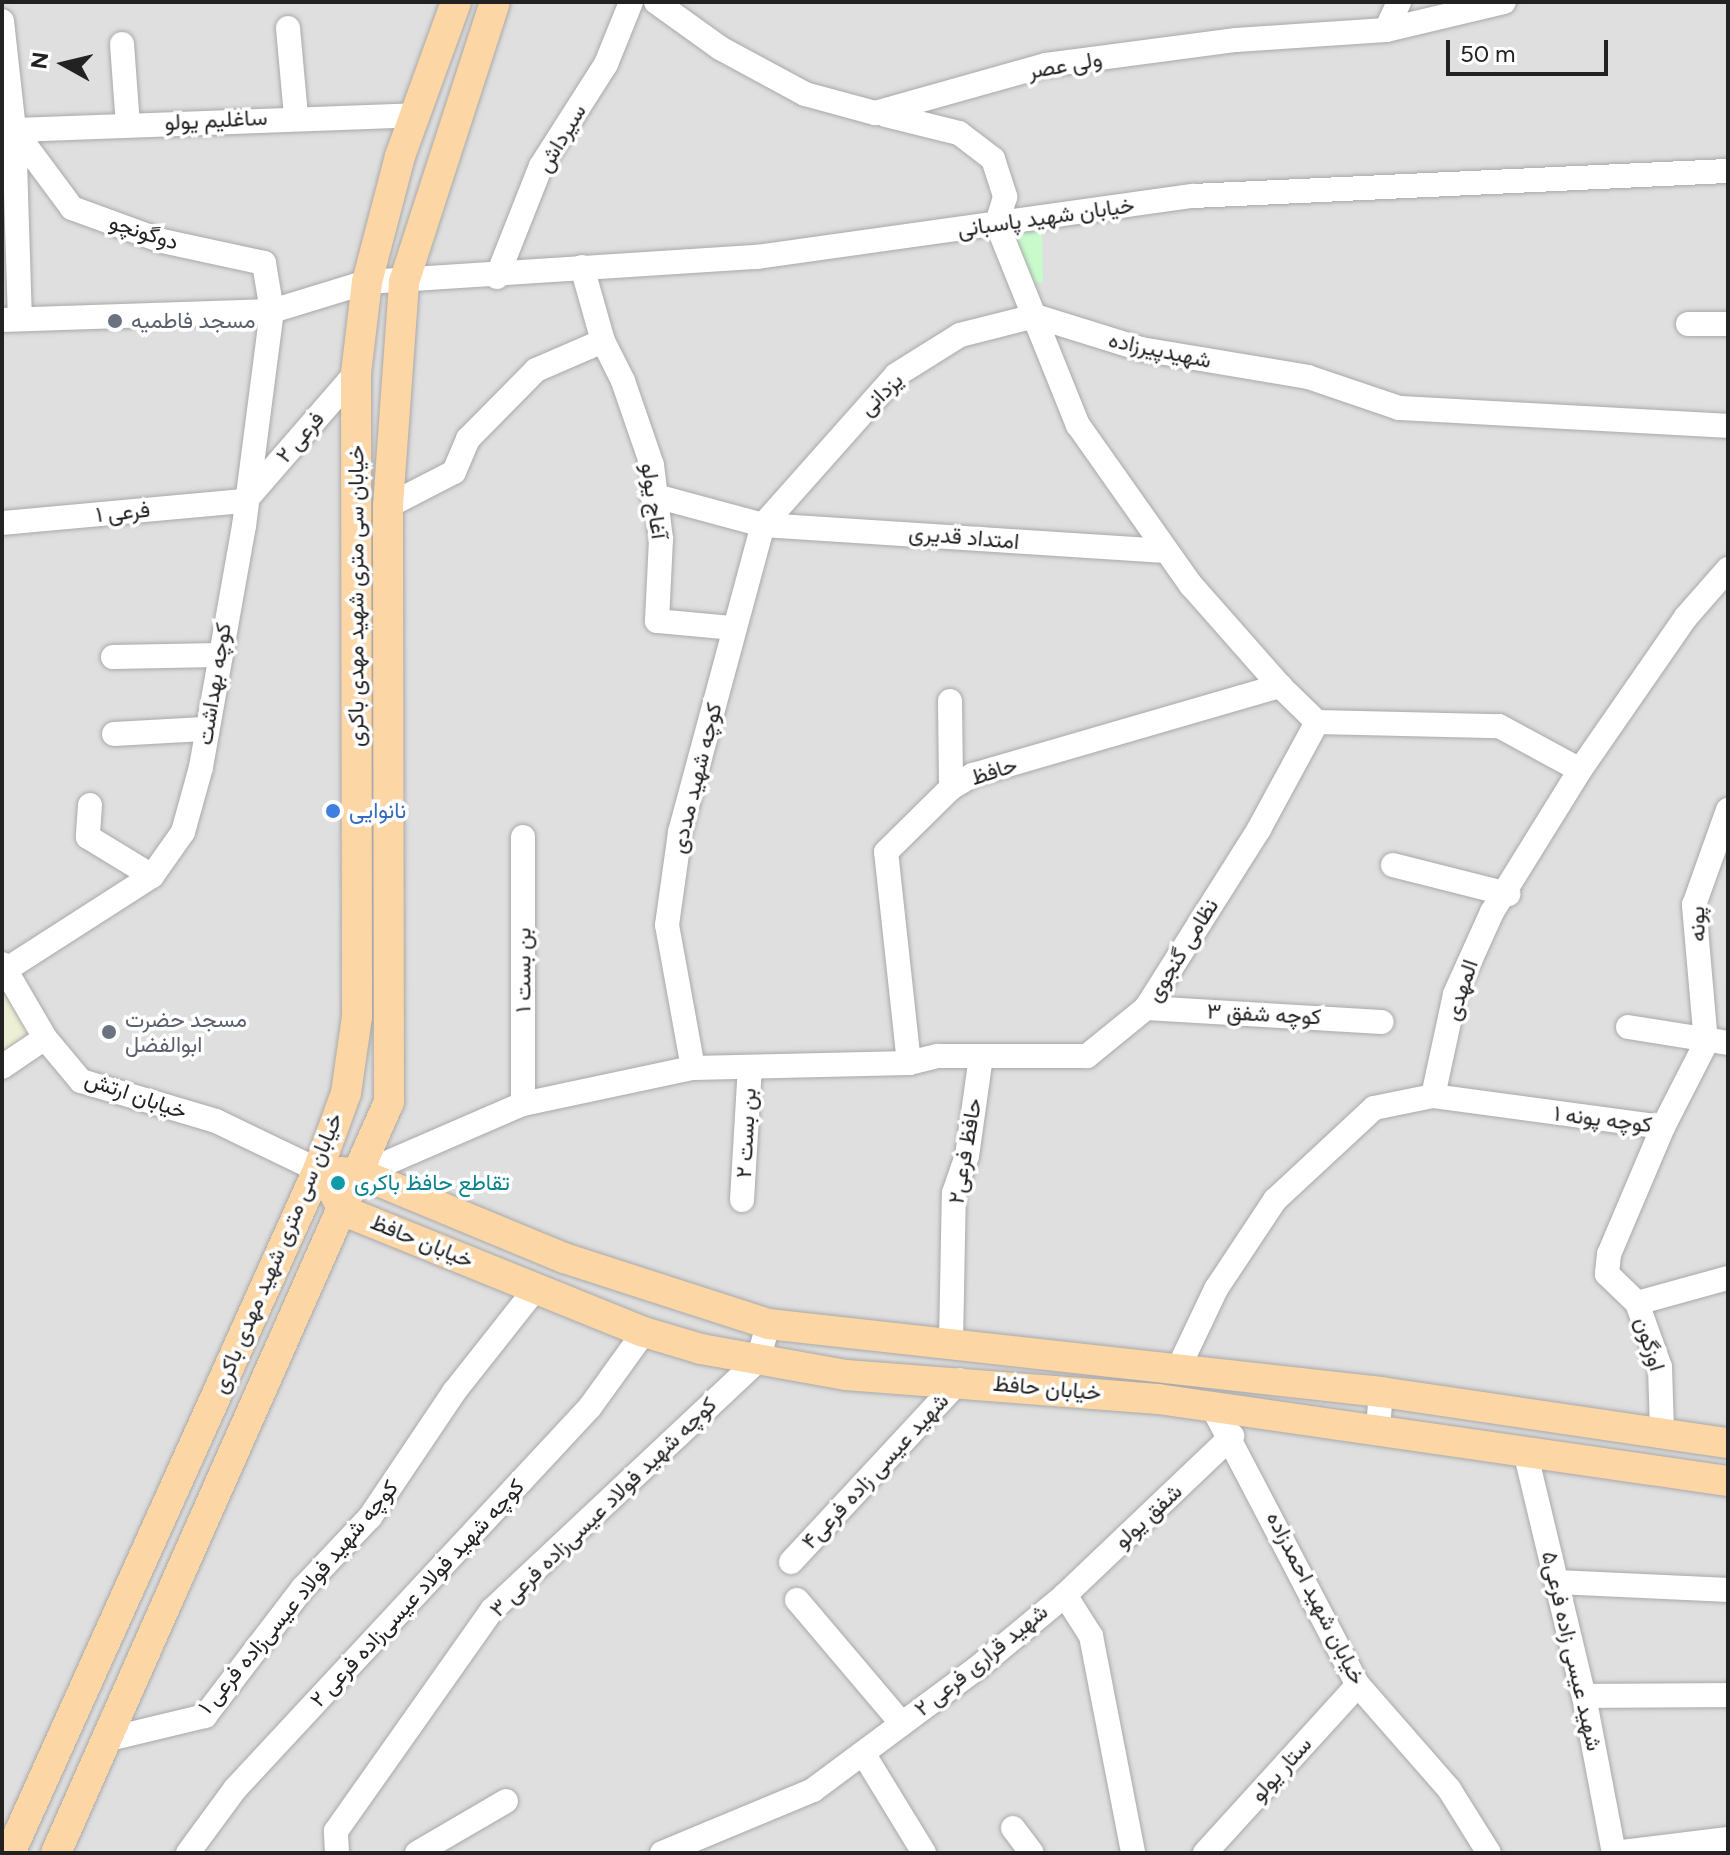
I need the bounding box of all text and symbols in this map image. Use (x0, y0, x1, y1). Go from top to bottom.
north arrow (24, 24, 104, 104)
scale bar (1450, 24, 1612, 74)
text: 50 m (1460, 39, 1516, 68)
street label: ولی عصر (1026, 46, 1104, 84)
text: N (25, 50, 54, 71)
street label: سیرداش (531, 99, 591, 177)
street label: ساغلیم یولو (164, 104, 268, 136)
street label: خیابان شهید پاسبانی (956, 192, 1136, 242)
street label: دوگونچو (106, 208, 182, 256)
place label: مسجد فاطمیه (131, 308, 256, 334)
marker: مسجد فاطمیه (106, 312, 124, 330)
street label: شهیدپیرزاده (1106, 326, 1214, 374)
street label: یزدانی (854, 367, 908, 421)
street label: فرعی ۲ (271, 406, 329, 468)
street label: خیابان سی متری شهید مهدی باکری (343, 445, 369, 747)
street label: آغاج یولو (636, 461, 672, 541)
street label: فرعی ۱ (95, 496, 151, 528)
street label: امتداد قدیری (908, 519, 1020, 555)
street label: کوچه بهداشت (191, 621, 237, 747)
street label: کوچه شهید مددی (665, 700, 727, 856)
street label: حافظ (967, 751, 1021, 791)
place label: نانوایی (349, 798, 406, 824)
marker: نانوایی (324, 802, 342, 820)
street label: نظامی گنجوی (1140, 894, 1224, 1006)
street label: پونه (1683, 906, 1711, 942)
street label: بن بست ۱ (510, 927, 536, 1013)
street label: المهدی (1438, 956, 1484, 1024)
street label: کوچه شفق ۳ (1206, 998, 1322, 1030)
place label: مسجد حضرت ابوالفضل (125, 1006, 247, 1058)
marker: مسجد حضرت ابوالفضل (100, 1023, 118, 1041)
street label: خیابان ارتش (82, 1065, 190, 1125)
street label: بن بست ۲ (730, 1087, 762, 1179)
street label: حافظ فرعی۲ (943, 1096, 987, 1206)
street label: کوچه پونه ۱ (1553, 1100, 1653, 1138)
street label: خیابان سی متری شهید مهدی باکری (206, 1109, 348, 1397)
place label: تقاطع حافظ باکری (354, 1170, 510, 1196)
marker: تقاطع حافظ باکری (329, 1174, 347, 1192)
street label: خیابان حافظ (367, 1208, 477, 1274)
street label: اوزگون (1629, 1314, 1671, 1374)
street label: خیابان حافظ (992, 1370, 1102, 1406)
street label: شهید عیسی زاده فرعی۴ (796, 1388, 954, 1554)
street label: کوچه شهید فولاد عیسی‌زاده فرعی ۳ (484, 1392, 722, 1622)
street label: کوچه شهید فولاد عیسی‌زاده فرعی ۲ (304, 1474, 530, 1712)
street label: کوچه شهید فولاد عیسی‌زاده فرعی ۱ (192, 1475, 404, 1719)
street label: شفق یولو (1109, 1478, 1187, 1554)
street label: خیابان شهید احمدزاده (1261, 1507, 1371, 1689)
street label: شهید عیسی زاده فرعی۵ (1536, 1549, 1608, 1753)
street label: شهید قراری فرعی ۲ (909, 1598, 1053, 1722)
street label: ستار یولو (1245, 1731, 1317, 1807)

